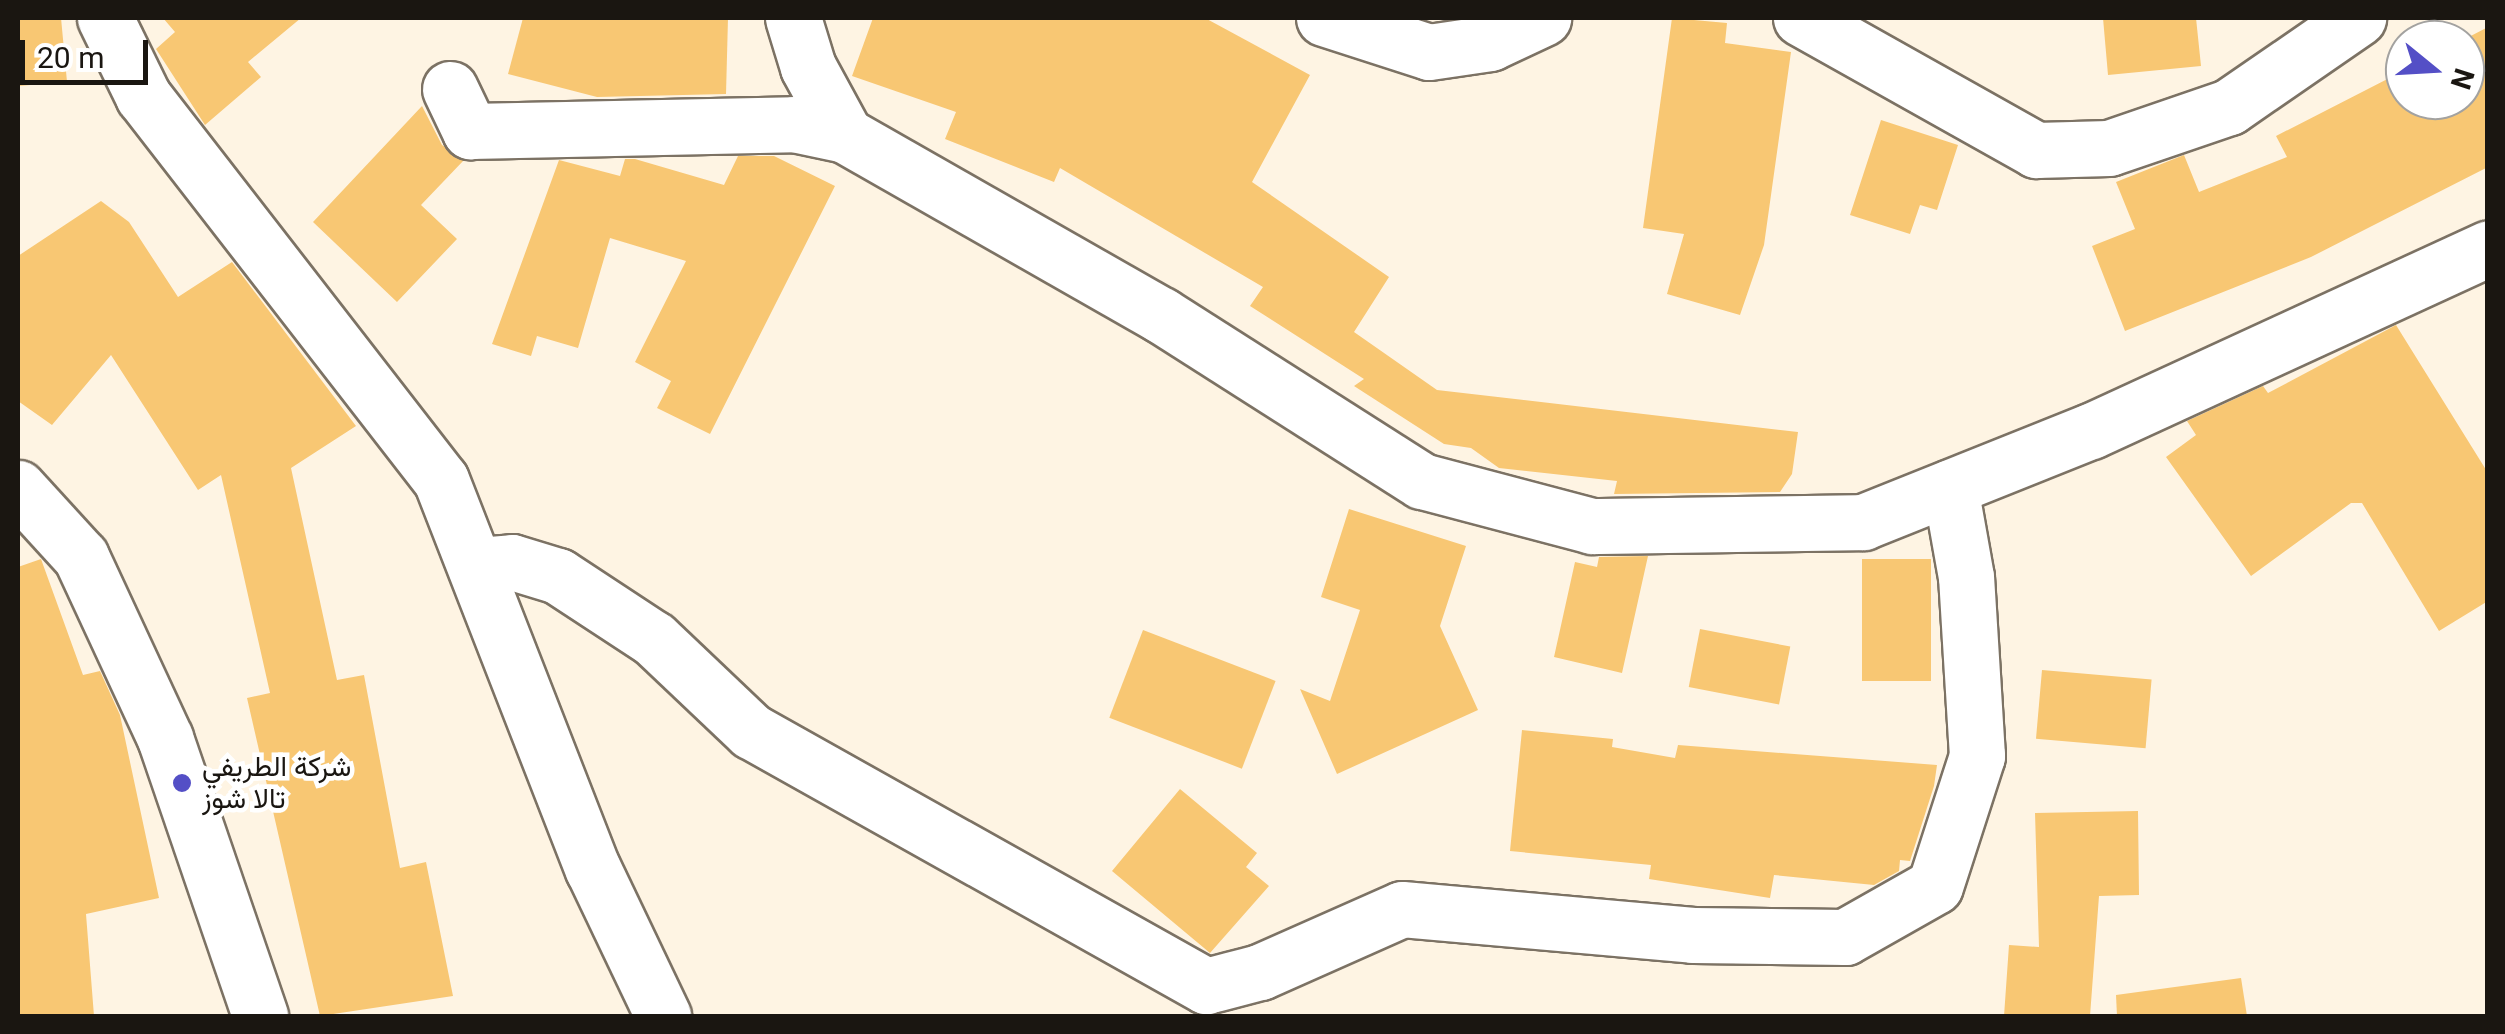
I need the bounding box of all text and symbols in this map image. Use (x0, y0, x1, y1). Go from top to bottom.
scale bar (25, 20, 152, 82)
north arrow (2385, 20, 2485, 120)
text: 20 m (37, 40, 104, 75)
text: N (2443, 64, 2481, 93)
place label: شركة الطريفي تالا شوز (202, 750, 351, 816)
marker: شركة الطريفي تالا شوز (171, 772, 193, 794)

